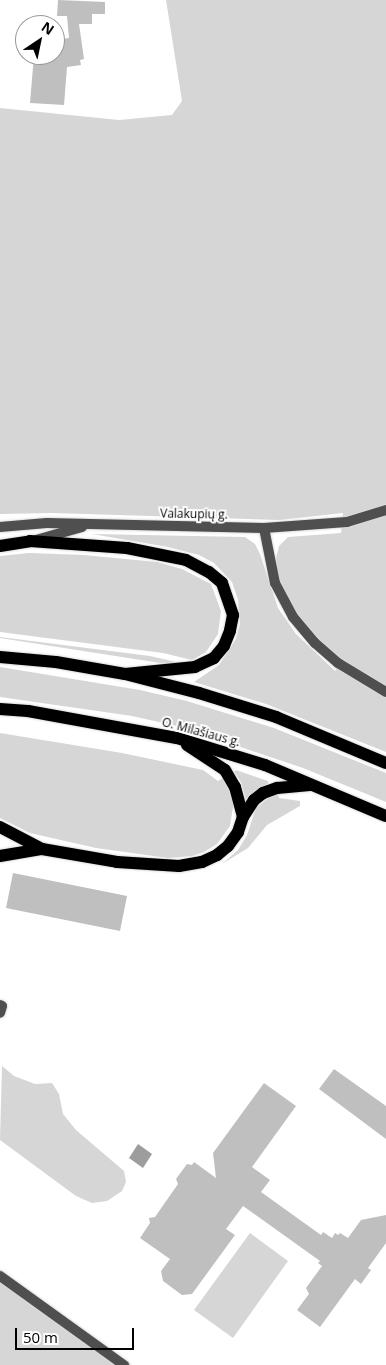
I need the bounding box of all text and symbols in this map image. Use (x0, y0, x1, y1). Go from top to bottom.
north arrow (15, 15, 65, 65)
text: N (38, 17, 58, 39)
street label: Valakupių g. (160, 506, 228, 522)
street label: O. Milašiaus g. (160, 715, 242, 749)
scale bar (18, 1318, 136, 1350)
text: 50 m (23, 1327, 58, 1347)

